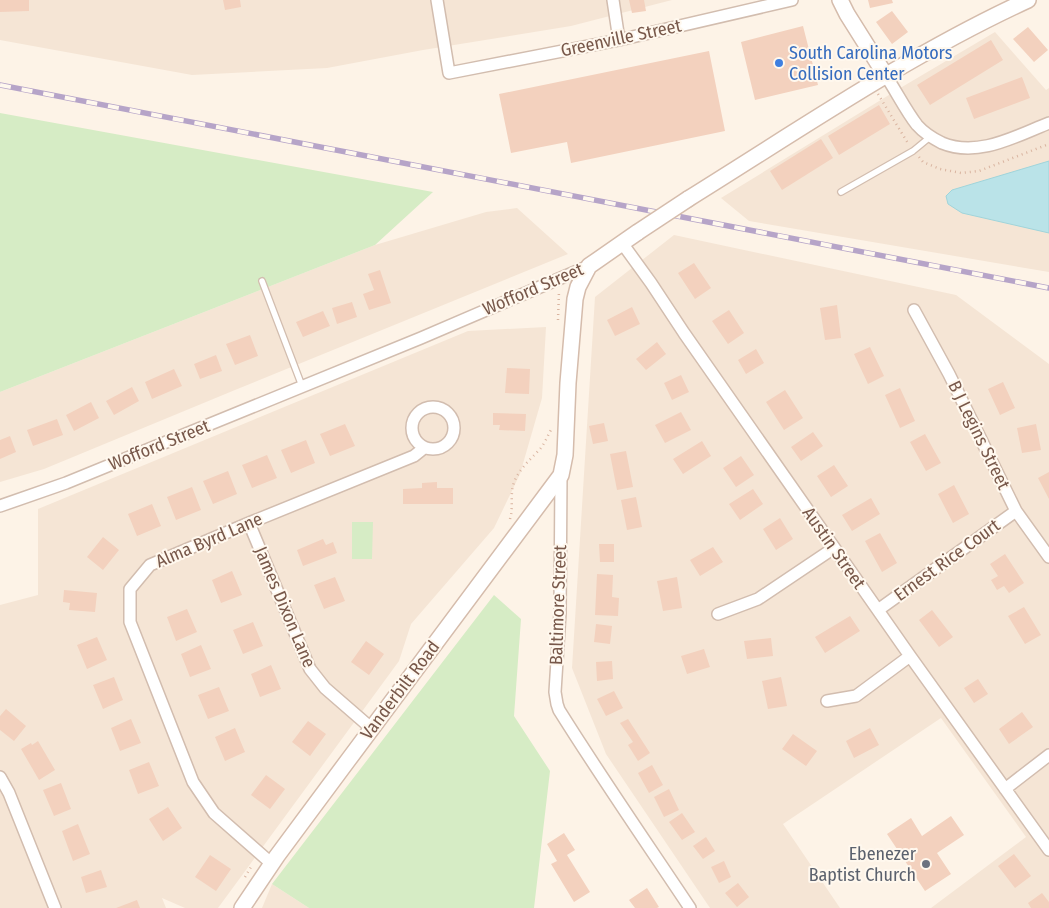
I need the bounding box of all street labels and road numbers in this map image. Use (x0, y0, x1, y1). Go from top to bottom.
street label: Greenville Street (559, 14, 683, 62)
street label: Wofford Street (479, 258, 587, 320)
street label: B J Legins Street (943, 377, 1015, 493)
street label: Wofford Street (105, 415, 213, 475)
street label: Austin Street (798, 503, 870, 593)
street label: Alma Byrd Lane (152, 508, 266, 572)
street label: Ernest Rice Court (890, 514, 1004, 606)
street label: James Dixon Lane (250, 543, 320, 671)
street label: Baltimore Street (545, 544, 571, 665)
street label: Vanderbilt Road (356, 636, 444, 744)

